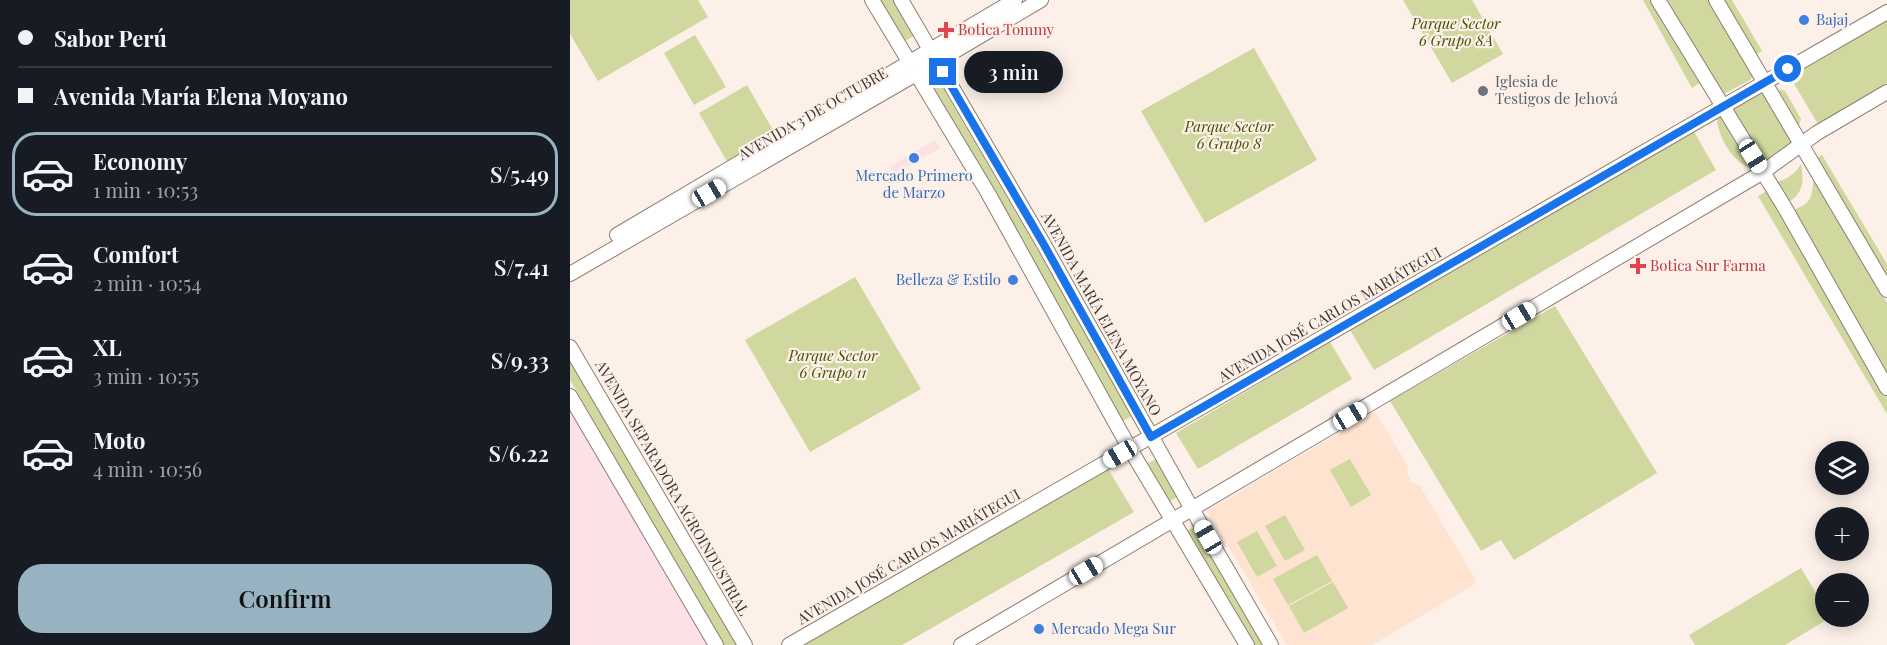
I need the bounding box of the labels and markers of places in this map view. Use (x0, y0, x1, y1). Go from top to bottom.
place label: Bajaj (1816, 9, 1848, 29)
marker: Bajaj (1797, 13, 1811, 27)
place label: Botica Tommy (958, 19, 1055, 39)
marker: Botica Tommy (939, 23, 953, 37)
place label: Iglesia de Testigos de Jehová (1495, 71, 1619, 108)
marker: Iglesia de Testigos de Jehová (1476, 84, 1490, 98)
marker: Mercado Primero de Marzo (907, 151, 921, 165)
place label: Mercado Primero de Marzo (855, 165, 973, 202)
place label: Botica Sur Farma (1650, 255, 1766, 275)
marker: Botica Sur Farma (1631, 259, 1645, 273)
place label: Belleza & Estilo (896, 269, 1001, 289)
marker: Belleza & Estilo (1006, 273, 1020, 287)
place label: Mercado Mega Sur (1051, 618, 1176, 638)
marker: Mercado Mega Sur (1032, 622, 1046, 636)

